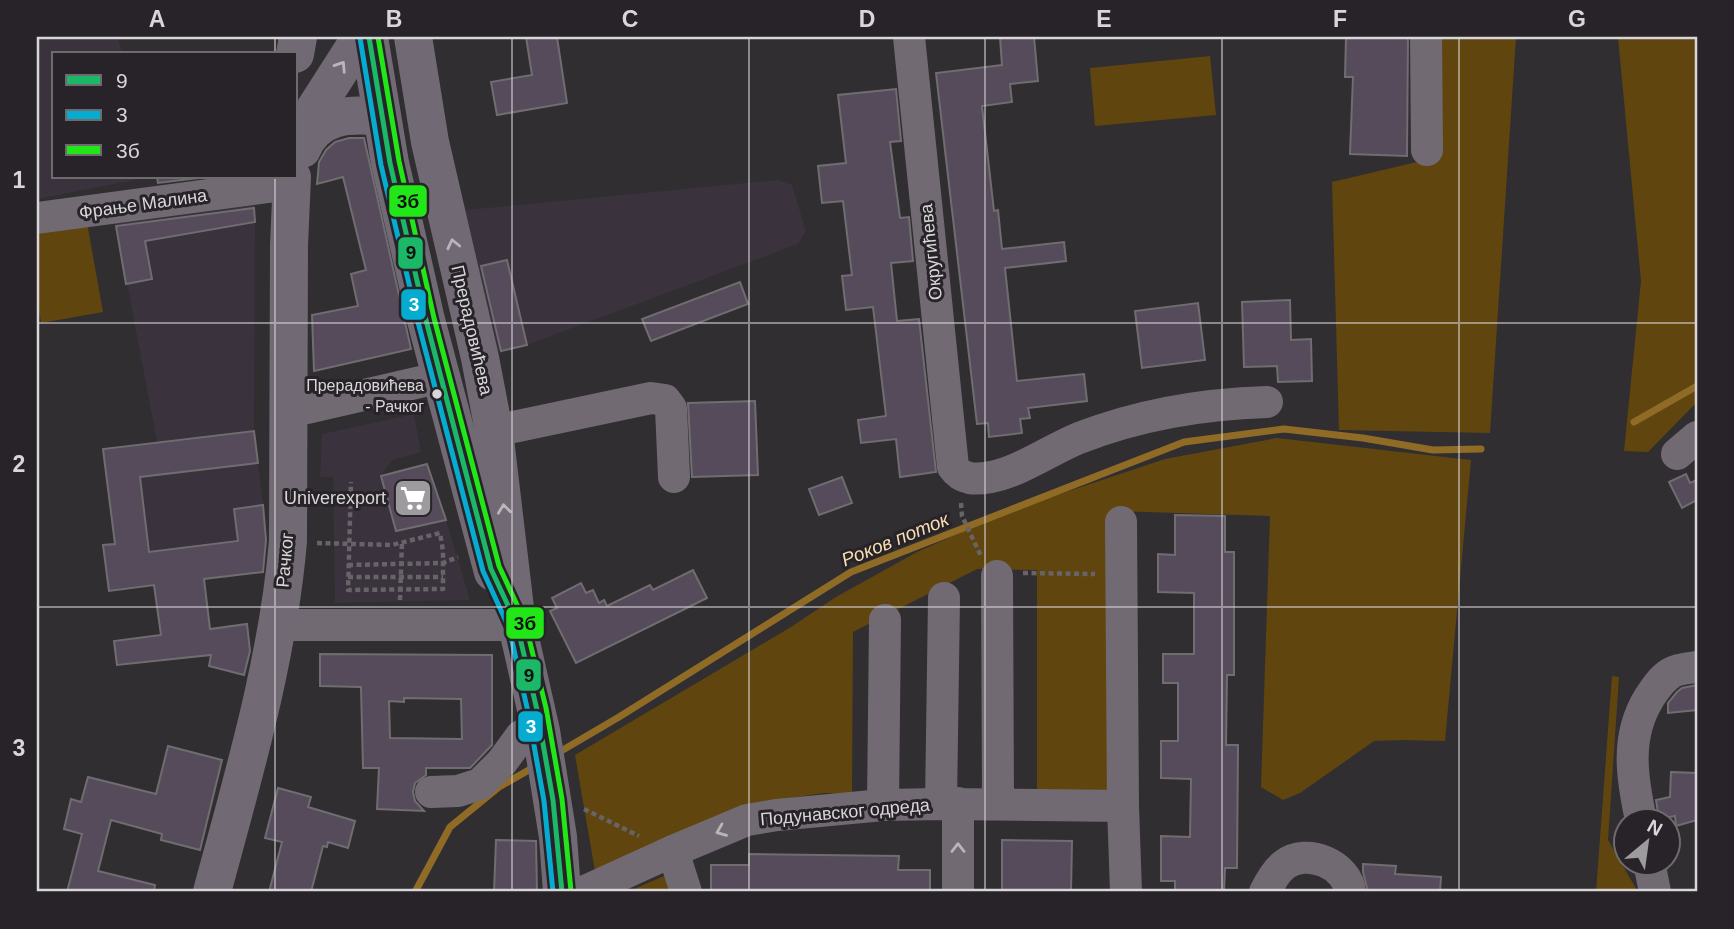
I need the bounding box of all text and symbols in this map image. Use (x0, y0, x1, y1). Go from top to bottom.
text: A (149, 6, 165, 32)
text: B (386, 6, 402, 32)
text: C (622, 6, 638, 32)
text: D (859, 6, 875, 32)
text: E (1096, 6, 1112, 32)
text: F (1333, 6, 1347, 32)
text: G (1568, 6, 1586, 32)
legend (52, 52, 298, 178)
one-way arrow (332, 61, 345, 74)
text: 9 (116, 69, 128, 92)
text: 3 (116, 103, 128, 126)
text: 3б (116, 139, 140, 162)
text: 1 (13, 167, 26, 193)
line badge: 3б (388, 184, 428, 218)
street label: Фрање Малина (78, 185, 209, 223)
text: 3б (397, 191, 419, 212)
street label: Округићева (916, 202, 946, 301)
line badge: 9 (397, 236, 424, 270)
one-way arrow (446, 238, 461, 250)
text: 9 (406, 242, 416, 263)
street label: Прерадовићева (447, 263, 497, 398)
line badge: 3 (400, 288, 427, 321)
text: 3 (409, 294, 419, 315)
place label: Прерадовићева - Рачког (306, 377, 424, 415)
marker: Прерадовићева - Рачког (430, 387, 444, 401)
text: 2 (13, 451, 25, 477)
supermarket icon: Univerexport (392, 477, 434, 519)
place label: Univerexport (284, 488, 386, 508)
one-way arrow (497, 503, 512, 514)
water label: Роков поток (838, 508, 953, 571)
street label: Рачког (273, 531, 297, 588)
line badge: 3б (505, 606, 545, 640)
text: 3б (514, 613, 536, 634)
line badge: 9 (515, 658, 542, 692)
text: 9 (524, 665, 534, 686)
line badge: 3 (517, 710, 544, 743)
text: 3 (526, 716, 536, 737)
text: 3 (13, 735, 25, 761)
street label: Подунавског одреда (759, 795, 932, 829)
north arrow (1612, 806, 1682, 876)
text: N (1644, 815, 1666, 840)
one-way arrow (716, 823, 728, 837)
one-way arrow (950, 842, 966, 852)

